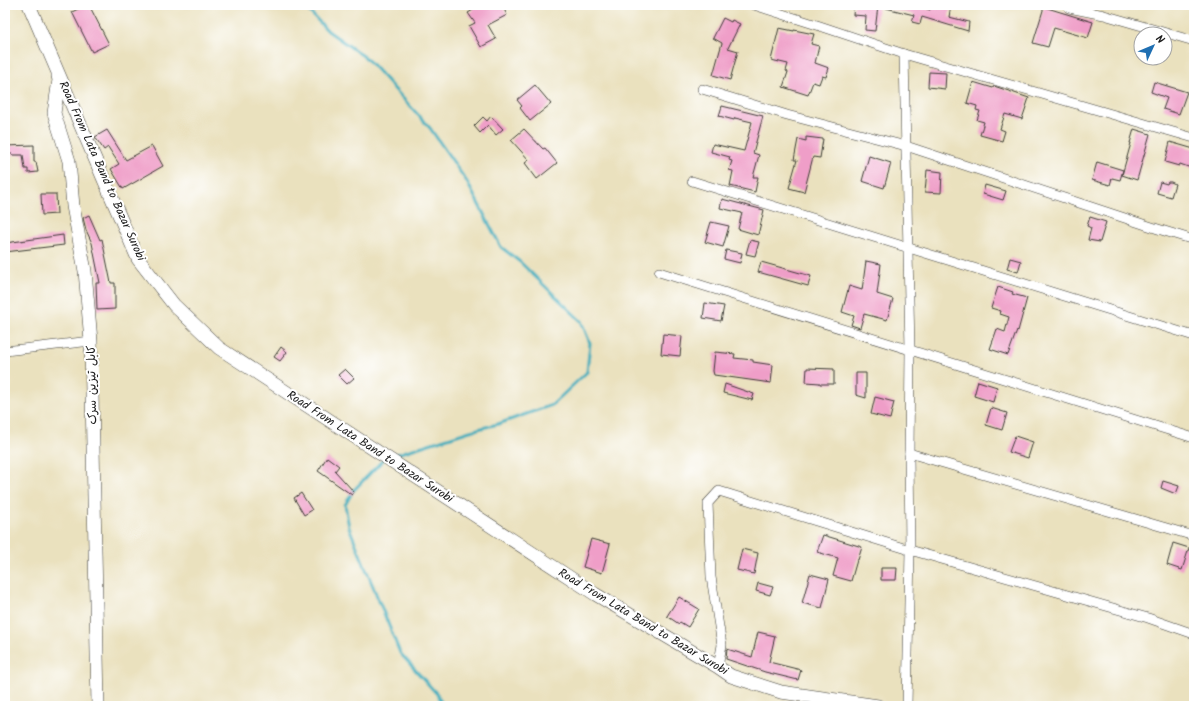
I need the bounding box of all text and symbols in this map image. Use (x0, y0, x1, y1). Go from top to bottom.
north arrow (1133, 26, 1173, 66)
text: N (1151, 31, 1168, 49)
street label: Road From Lata Band to Bazar Surobi (54, 78, 151, 265)
street label: کابل تیزین سرک (82, 345, 102, 425)
street label: Road From Lata Band to Bazar Surobi (283, 386, 458, 509)
street label: Road From Lata Band to Bazar Surobi (554, 564, 733, 681)

